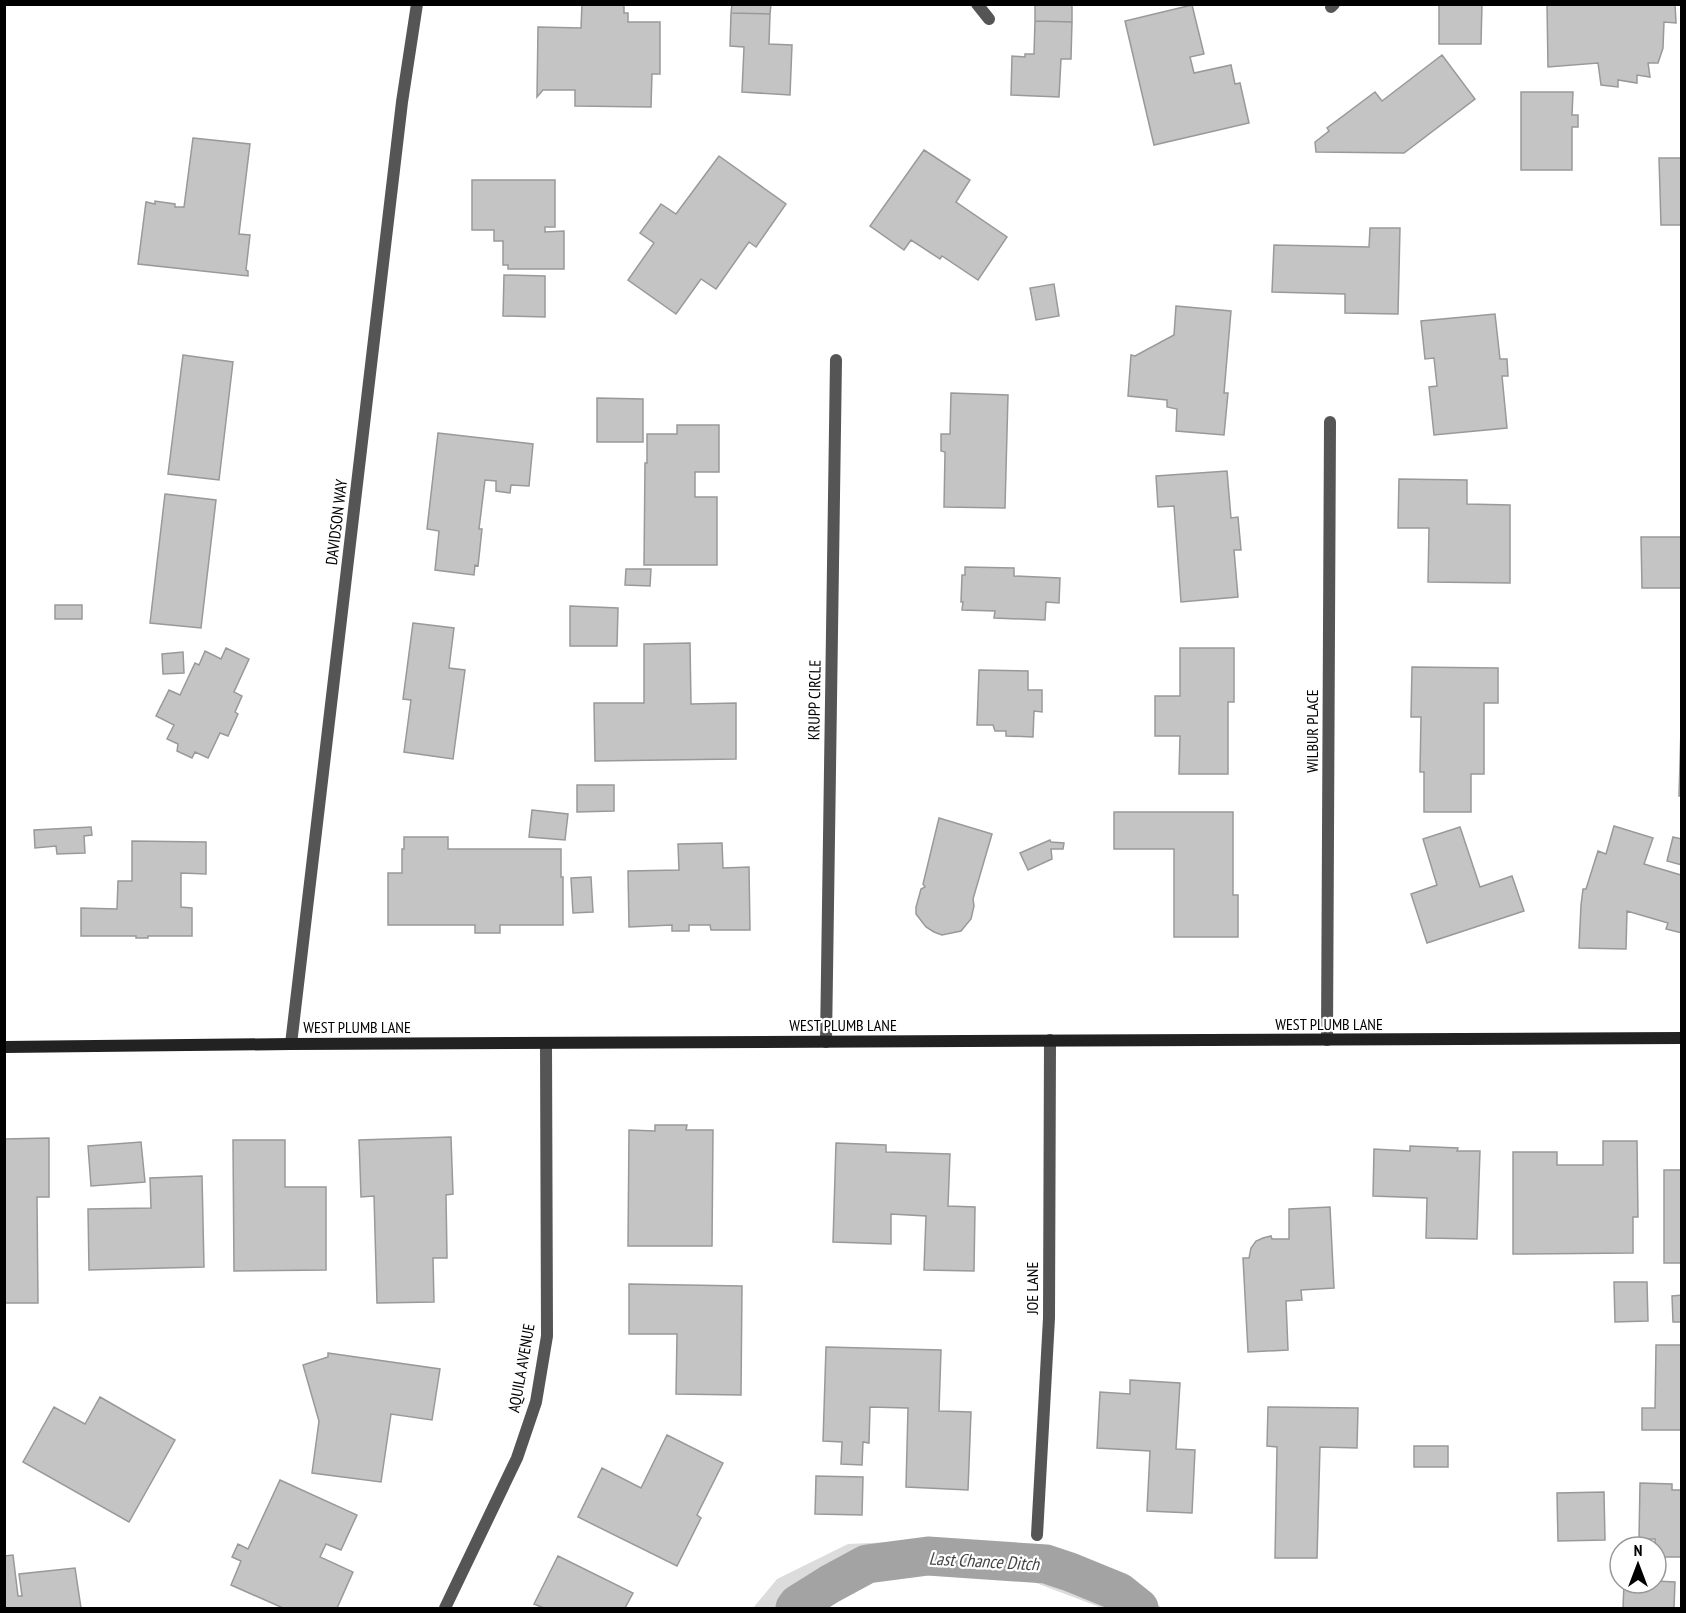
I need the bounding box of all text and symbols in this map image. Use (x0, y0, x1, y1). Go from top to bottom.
street label: DAVIDSON WAY (321, 477, 351, 566)
street label: KRUPP CIRCLE (803, 660, 825, 740)
street label: WILBUR PLACE (1302, 689, 1322, 773)
street label: WEST PLUMB LANE (1275, 1014, 1383, 1034)
street label: WEST PLUMB LANE (789, 1015, 897, 1035)
street label: WEST PLUMB LANE (303, 1017, 411, 1037)
street label: JOE LANE (1022, 1262, 1042, 1315)
street label: AQUILA AVENUE (503, 1322, 539, 1414)
north arrow (1608, 1535, 1668, 1595)
text: N (1634, 1540, 1642, 1560)
water label: Last Chance Ditch (928, 1547, 1041, 1575)

